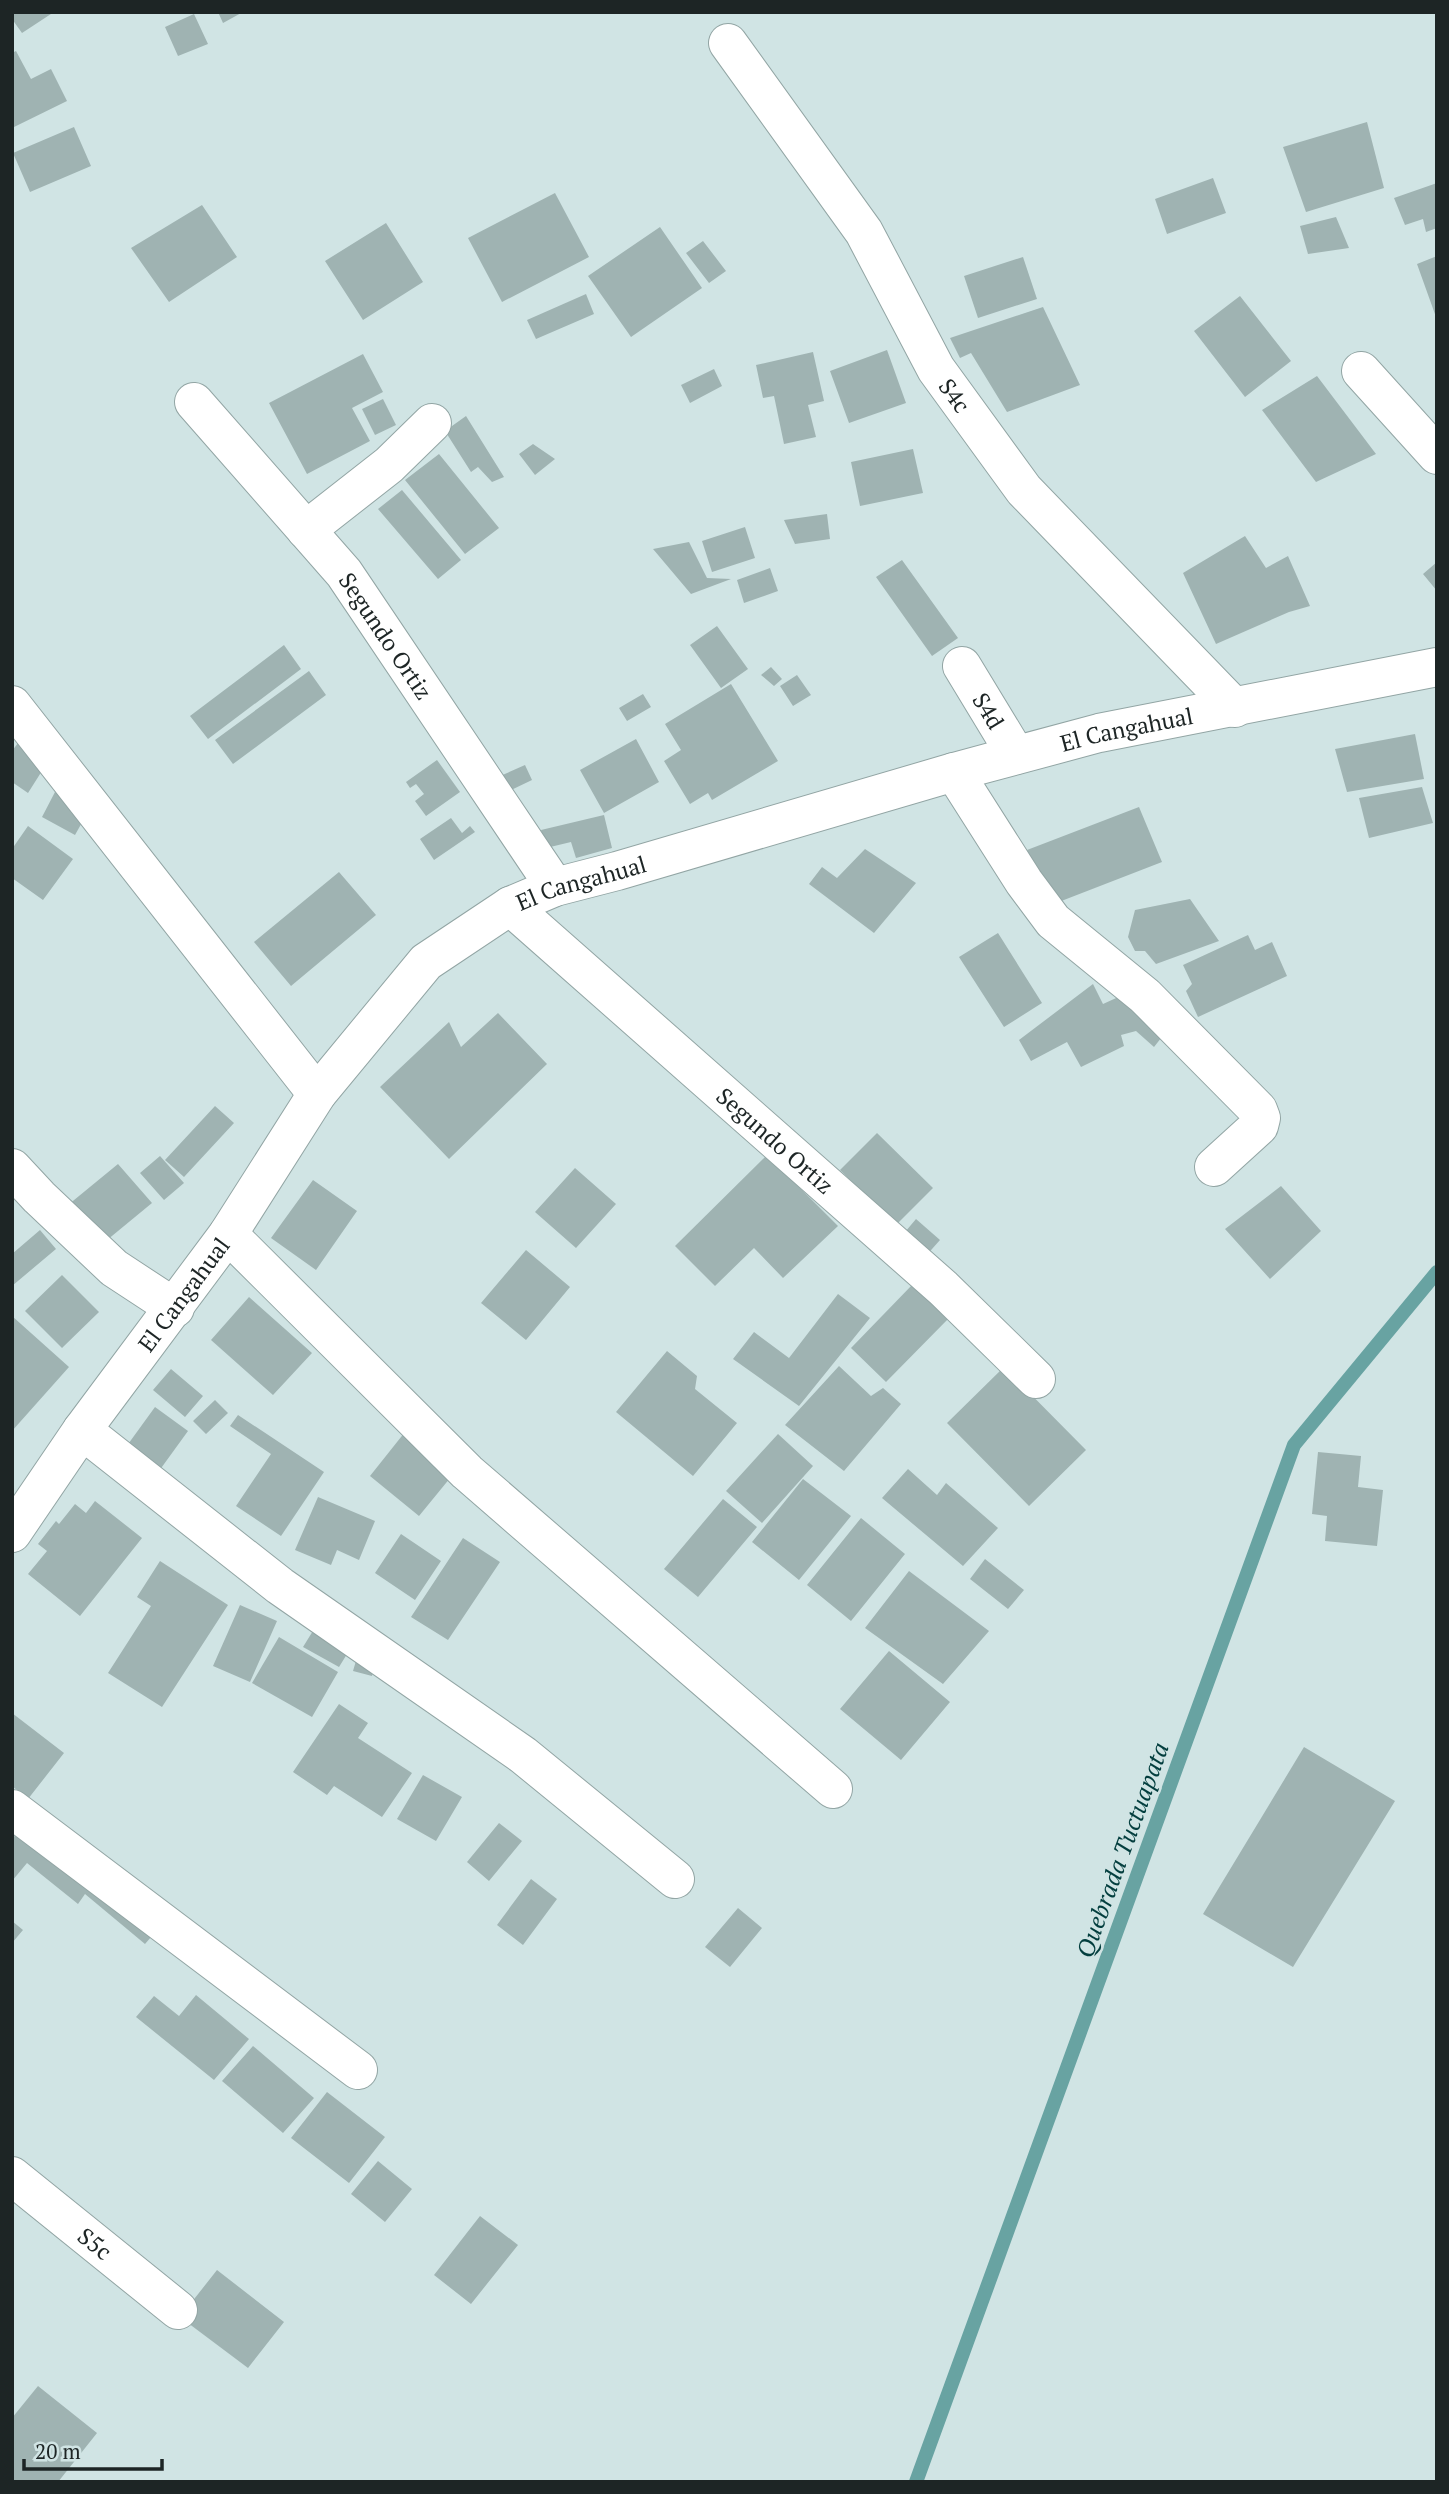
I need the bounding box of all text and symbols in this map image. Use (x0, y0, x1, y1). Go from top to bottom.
street label: S4c (932, 372, 978, 419)
street label: Segundo Ortiz (332, 566, 440, 705)
street label: S4d (966, 686, 1012, 735)
street label: El Cangahual (1057, 700, 1196, 758)
street label: El Cangahual (511, 848, 650, 917)
street label: Segundo Ortiz (710, 1080, 841, 1200)
street label: El Cangahual (130, 1231, 236, 1358)
water label: Quebrada Tuctuapata (1068, 1738, 1176, 1962)
street label: S5c (72, 2220, 119, 2266)
scale bar (24, 2428, 163, 2472)
text: 20 m (35, 2437, 81, 2465)

